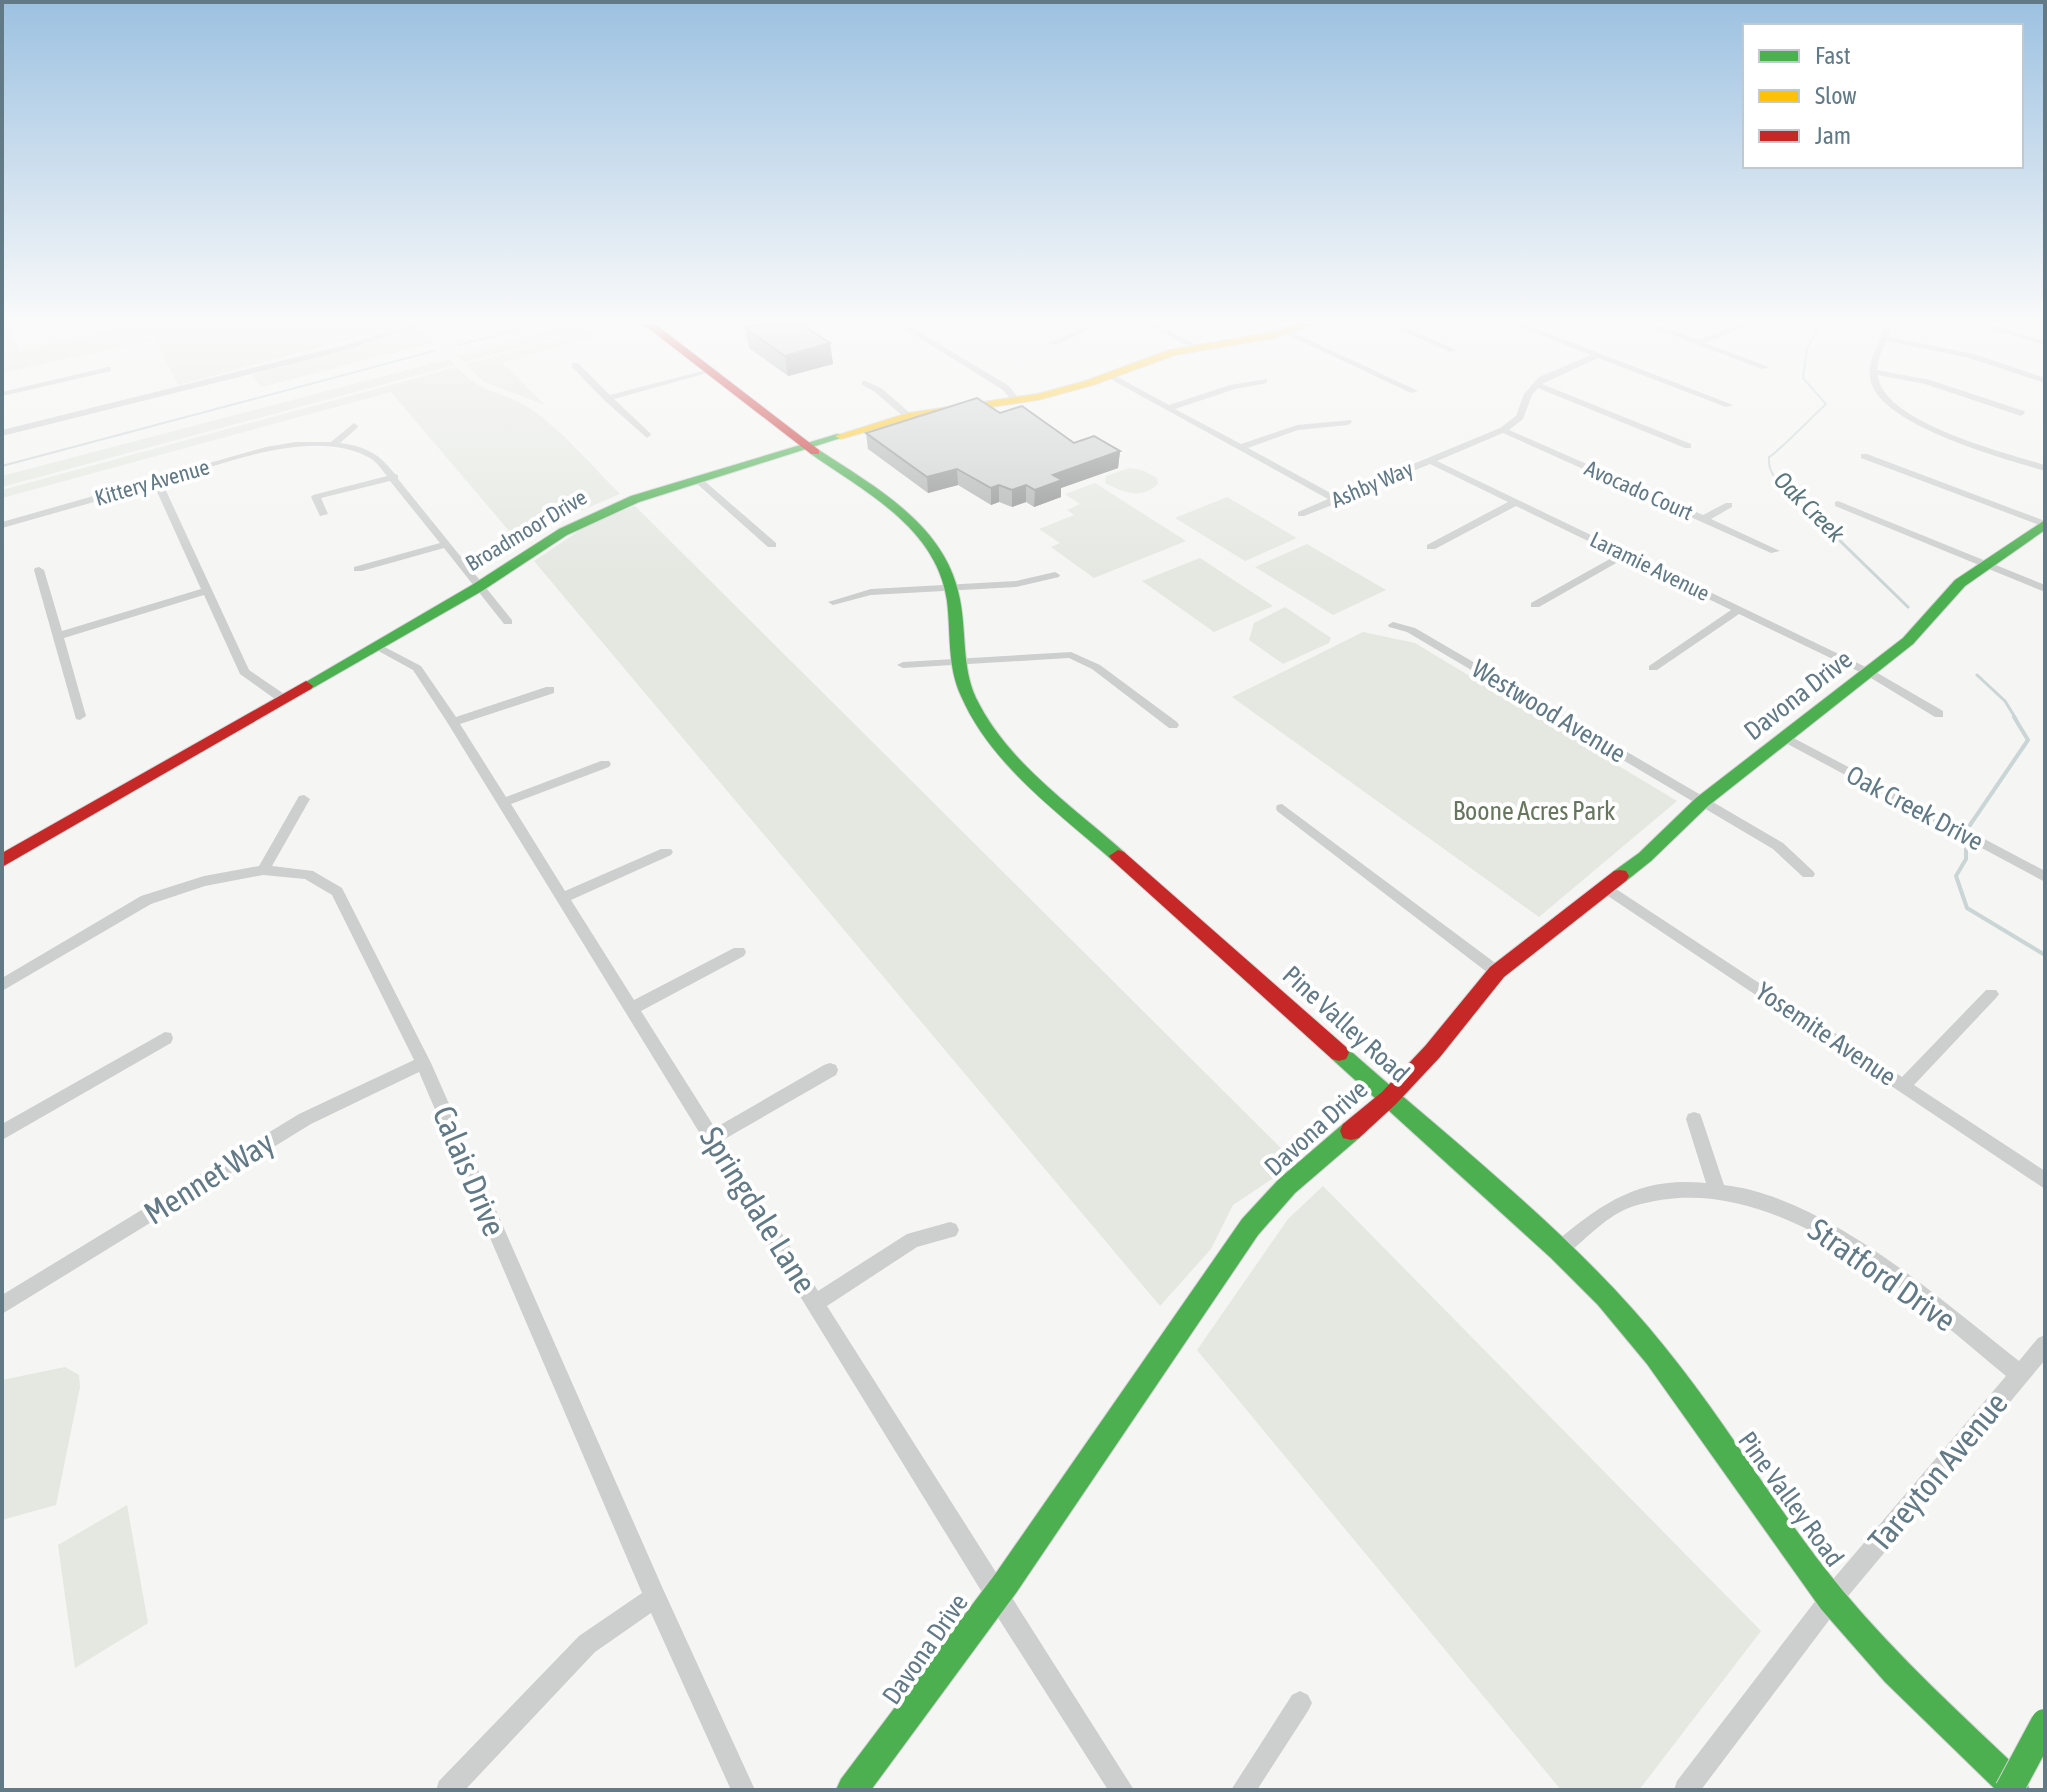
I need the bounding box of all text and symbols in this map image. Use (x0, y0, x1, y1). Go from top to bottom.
legend (1743, 24, 2023, 168)
text: Fast (1815, 42, 1851, 69)
text: Slow (1815, 82, 1857, 109)
text: Jam (1815, 122, 1851, 149)
street label: Kittery Avenue (92, 453, 212, 511)
street label: Ashby Way (1327, 455, 1417, 513)
street label: Avocado Court (1581, 455, 1697, 525)
water label: Oak Creek (1769, 466, 1850, 548)
street label: Broadmoor Drive (461, 484, 591, 576)
street label: Laramie Avenue (1586, 526, 1714, 606)
street label: Davona Drive (1738, 644, 1858, 746)
street label: Westwood Avenue (1467, 653, 1631, 769)
street label: Oak Creek Drive (1841, 759, 1989, 857)
park label: Boone Acres Park (1453, 796, 1615, 826)
street label: Pine Valley Road (1277, 960, 1415, 1088)
street label: Yosemite Avenue (1750, 976, 1902, 1092)
street label: Davona Drive (1258, 1074, 1374, 1182)
street label: Calais Drive (426, 1100, 513, 1241)
street label: Springdale Lane (693, 1120, 824, 1299)
street label: Mennet Way (137, 1123, 280, 1232)
street label: Stratford Drive (1802, 1211, 1963, 1339)
street label: Tareyton Avenue (1860, 1385, 2015, 1559)
street label: Pine Valley Road (1732, 1426, 1850, 1572)
street label: Davona Drive (876, 1588, 974, 1710)

